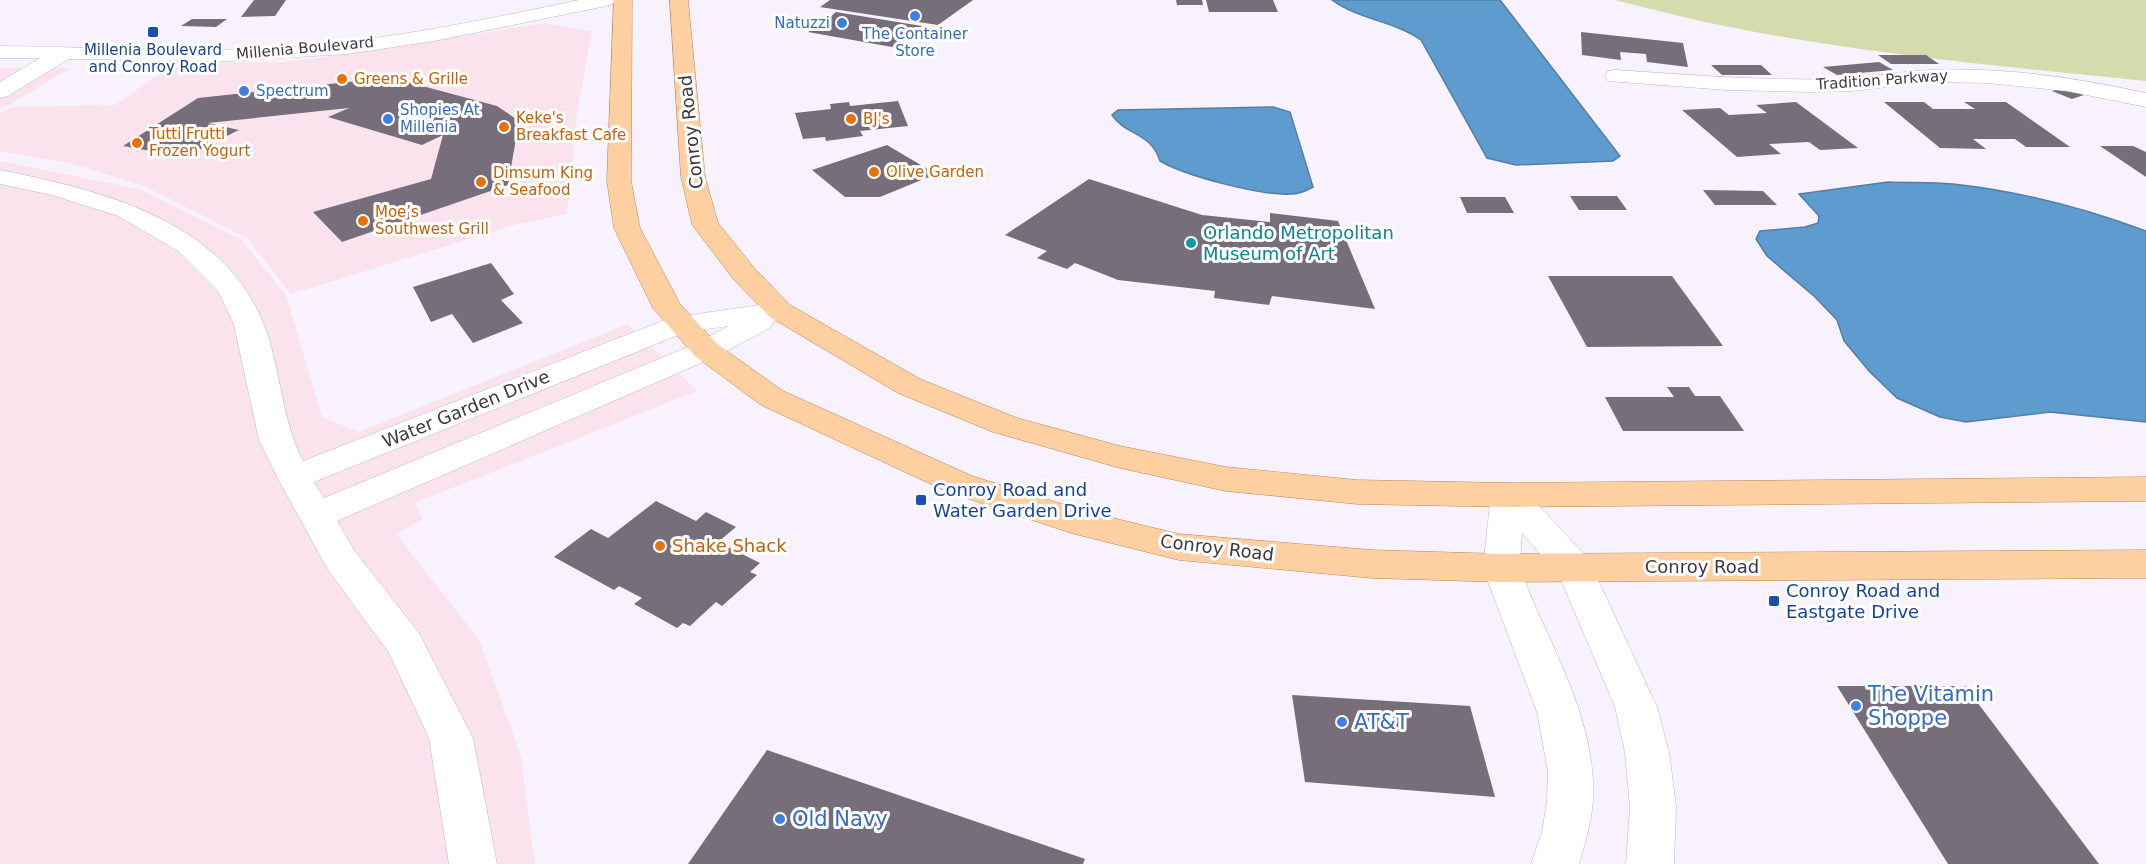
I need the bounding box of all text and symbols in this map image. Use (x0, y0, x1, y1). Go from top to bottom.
marker: The Container Store (908, 9, 922, 23)
place label: Natuzzi (774, 14, 830, 32)
marker: Natuzzi (835, 16, 849, 30)
marker: Millenia Boulevard and Conroy Road (146, 25, 160, 39)
place label: The Container Store (861, 25, 969, 60)
street label: Millenia Boulevard (235, 33, 375, 63)
place label: Millenia Boulevard and Conroy Road (84, 41, 222, 76)
street label: Tradition Parkway (1814, 66, 1949, 94)
place label: Greens & Grille (354, 70, 468, 88)
marker: Greens & Grille (335, 72, 349, 86)
street label: Conroy Road (674, 74, 707, 190)
place label: Spectrum (256, 82, 329, 100)
marker: Spectrum (237, 84, 251, 98)
place label: Shopies At Millenia (400, 101, 480, 136)
place label: Keke's Breakfast Cafe (516, 109, 626, 144)
place label: BJ's (863, 110, 890, 128)
marker: Shopies At Millenia (381, 112, 395, 126)
marker: BJ's (844, 112, 858, 126)
marker: Keke's Breakfast Cafe (497, 120, 511, 134)
place label: Tutti Frutti Frozen Yogurt (148, 125, 250, 160)
marker: Tutti Frutti Frozen Yogurt (130, 136, 144, 150)
place label: Olive Garden (886, 163, 984, 181)
place label: Dimsum King & Seafood (493, 164, 593, 199)
marker: Olive Garden (867, 165, 881, 179)
marker: Dimsum King & Seafood (474, 175, 488, 189)
place label: Moe’s Southwest Grill (375, 203, 489, 238)
marker: Moe’s Southwest Grill (356, 214, 370, 228)
place label: Orlando Metropolitan Museum of Art (1203, 222, 1394, 264)
marker: Orlando Metropolitan Museum of Art (1184, 236, 1198, 250)
street label: Water Garden Drive (379, 365, 553, 452)
place label: Conroy Road and Water Garden Drive (933, 479, 1112, 521)
marker: Conroy Road and Water Garden Drive (914, 493, 928, 507)
street label: Conroy Road (1159, 530, 1275, 565)
place label: Shake Shack (672, 535, 787, 556)
marker: Shake Shack (653, 539, 667, 553)
street label: Conroy Road (1645, 556, 1759, 577)
place label: Conroy Road and Eastgate Drive (1786, 580, 1940, 622)
marker: Conroy Road and Eastgate Drive (1767, 594, 1781, 608)
place label: The Vitamin Shoppe (1867, 682, 1994, 730)
marker: The Vitamin Shoppe (1849, 699, 1863, 713)
place label: AT&T (1354, 710, 1409, 734)
marker: AT&T (1335, 715, 1349, 729)
place label: Old Navy (792, 807, 888, 831)
marker: Old Navy (773, 812, 787, 826)

